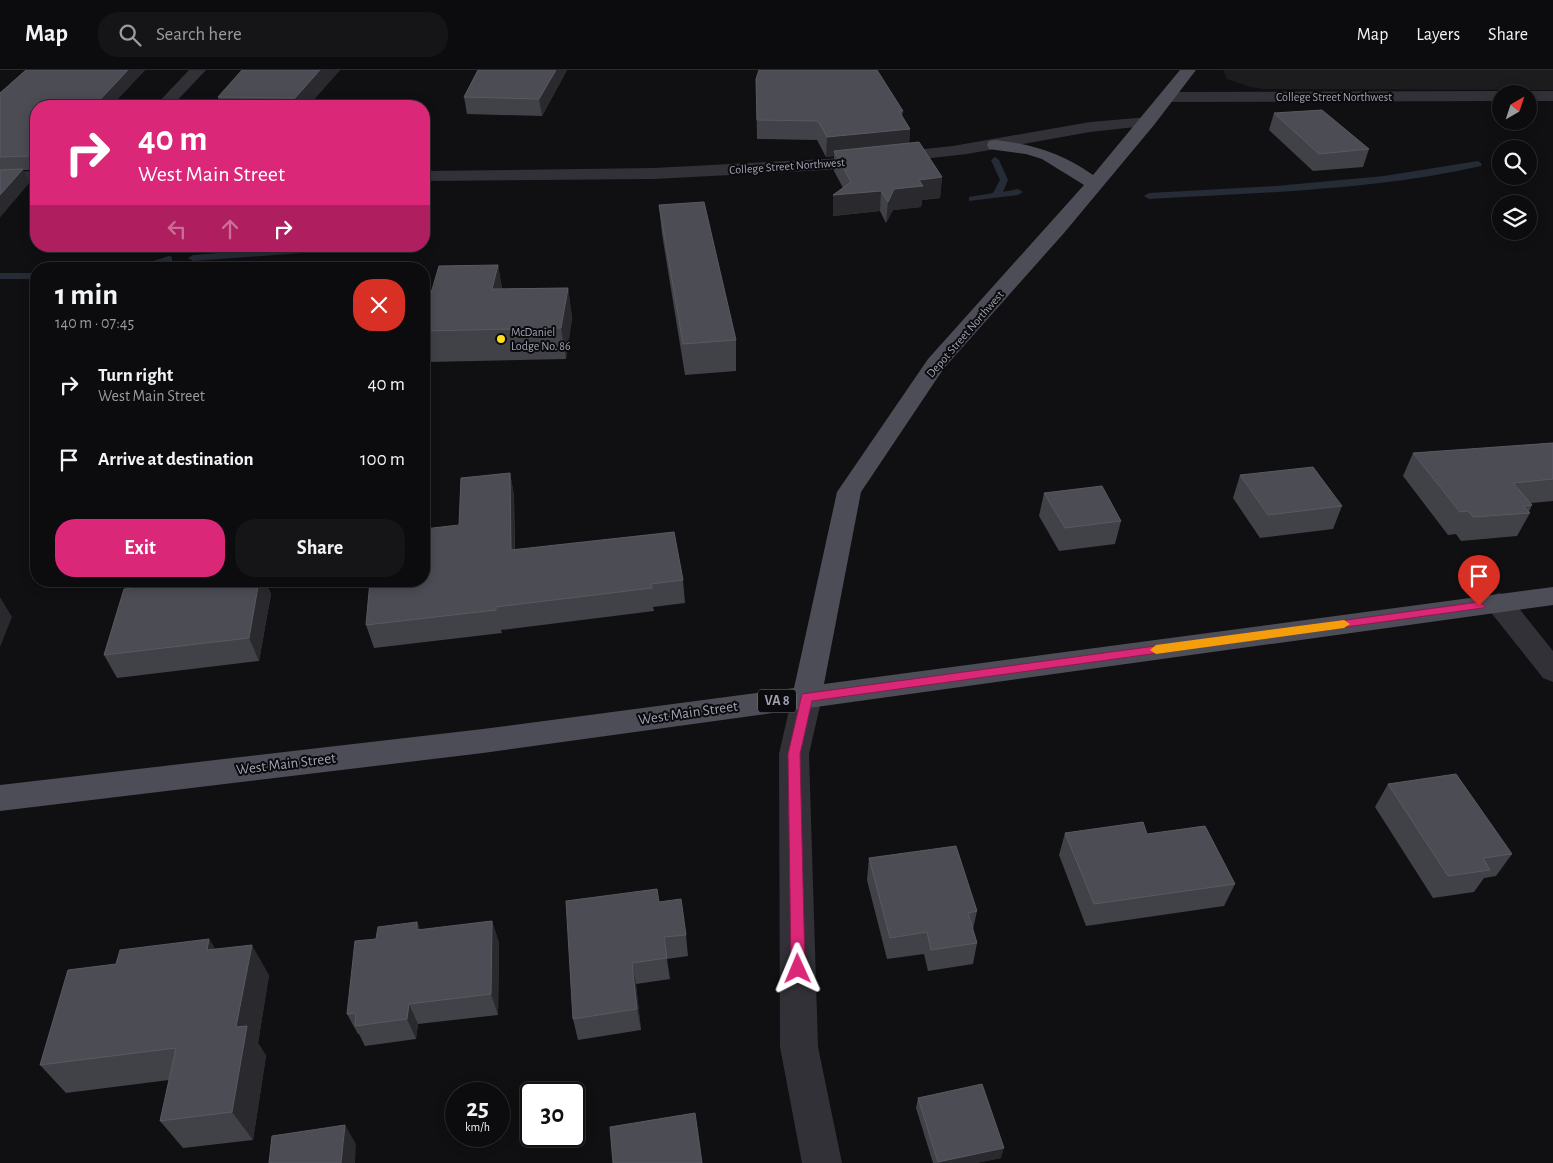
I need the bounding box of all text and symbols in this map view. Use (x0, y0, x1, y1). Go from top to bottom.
search box (98, 12, 448, 57)
icon: search (116, 21, 144, 49)
text: Map (25, 22, 68, 46)
text: Search here (156, 25, 242, 44)
text: Map (1357, 26, 1388, 44)
text: Layers (1416, 26, 1460, 44)
text: Share (1488, 26, 1528, 44)
north arrow (1492, 85, 1538, 130)
map controls (1492, 85, 1537, 240)
street label: College Street Northwest (1276, 91, 1392, 103)
icon: right (55, 120, 120, 185)
text: 40 m (138, 122, 207, 157)
button: search (1492, 140, 1537, 185)
street label: College Street Northwest (729, 156, 845, 176)
text: West Main Street (138, 163, 285, 185)
button: layers (1492, 195, 1537, 240)
icon: left (163, 215, 191, 243)
icon: ahead (216, 215, 244, 243)
icon: right (269, 215, 297, 243)
button: close (353, 279, 405, 331)
text: 1 min (55, 280, 118, 310)
street label: Depot Street Northwest (924, 288, 1006, 380)
text: 140 m · 07:45 (55, 315, 134, 331)
place label: McDaniel Lodge No. 86 (511, 326, 571, 352)
marker: McDaniel Lodge No. 86 (495, 333, 507, 345)
text: Turn right (98, 366, 173, 385)
icon: right (55, 371, 83, 399)
text: 40 m (367, 375, 405, 394)
text: West Main Street (98, 388, 205, 404)
icon: arrive (55, 446, 83, 474)
text: Arrive at destination (98, 450, 254, 469)
text: 100 m (360, 450, 405, 469)
button: Exit (55, 519, 225, 577)
button: Share (235, 519, 405, 577)
pin (1458, 555, 1500, 606)
icon: arrive (1465, 562, 1493, 590)
road number: VA 8 (758, 690, 796, 712)
street label: West Main Street (637, 699, 739, 727)
street label: West Main Street (235, 750, 337, 778)
position arrow (771, 942, 823, 994)
speed limit sign: 30 (520, 1082, 585, 1147)
text: 25 (466, 1096, 489, 1121)
text: km/h (465, 1121, 490, 1133)

